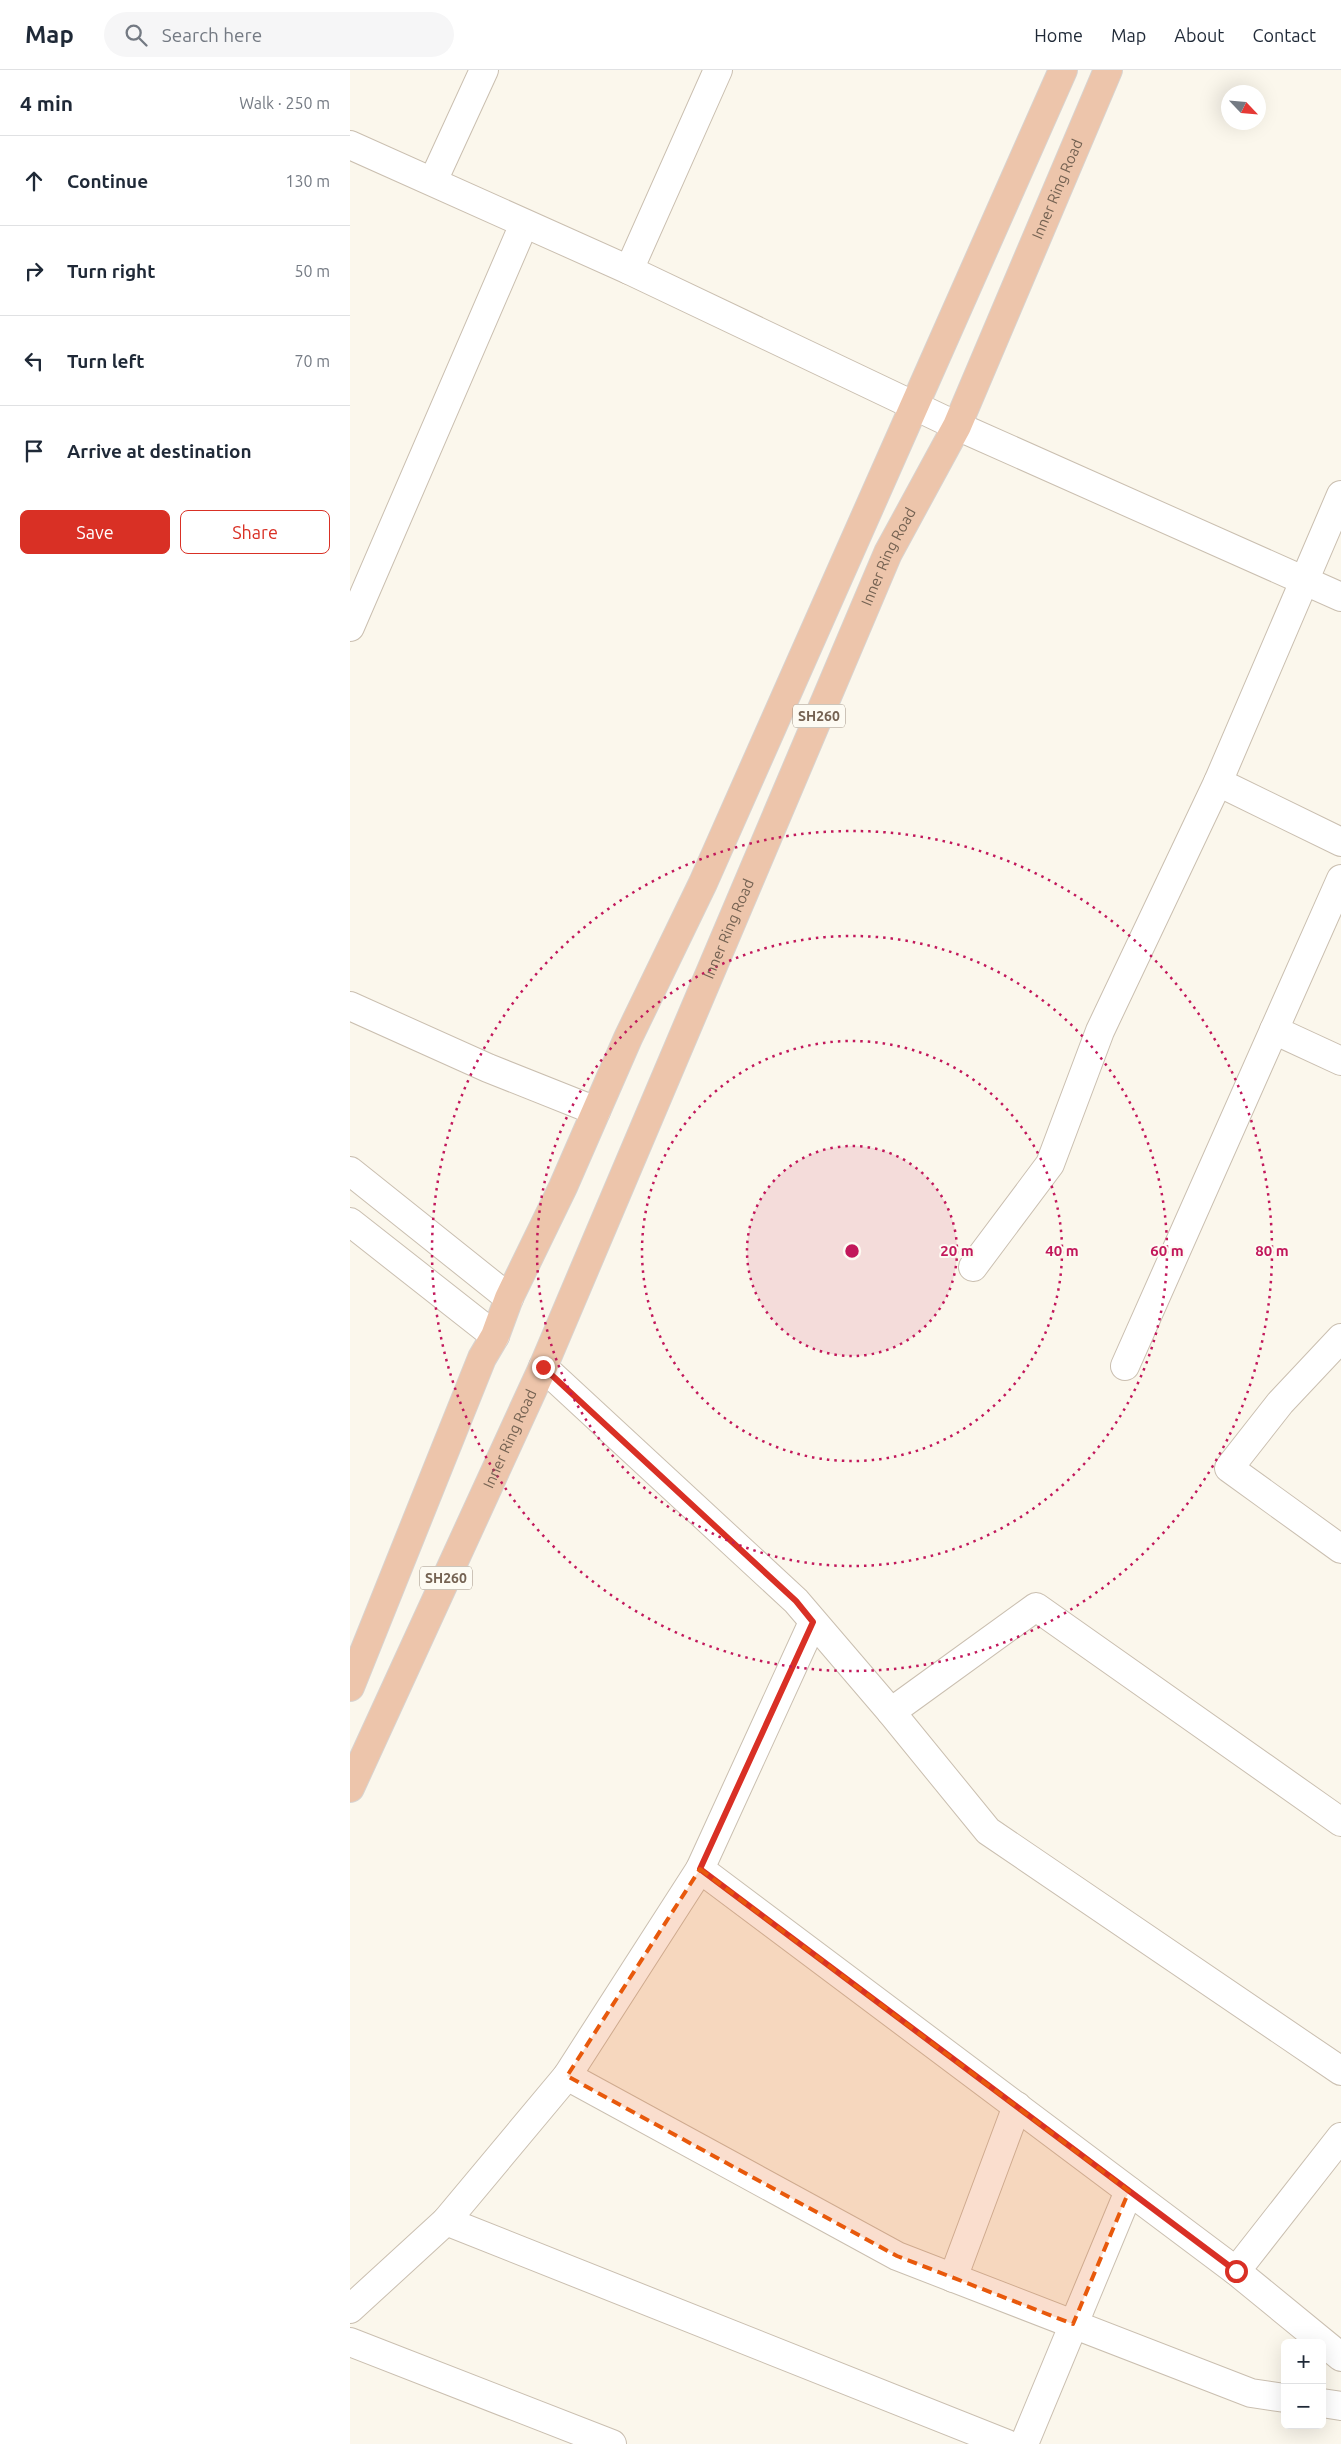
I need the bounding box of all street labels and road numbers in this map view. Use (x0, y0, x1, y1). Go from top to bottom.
street label: Inner Ring Road (1028, 137, 1086, 241)
street label: Inner Ring Road (858, 505, 919, 608)
road number: SH260 (793, 704, 845, 728)
street label: Inner Ring Road (700, 876, 757, 981)
street label: Inner Ring Road (480, 1387, 540, 1491)
road number: SH260 (420, 1566, 472, 1590)

